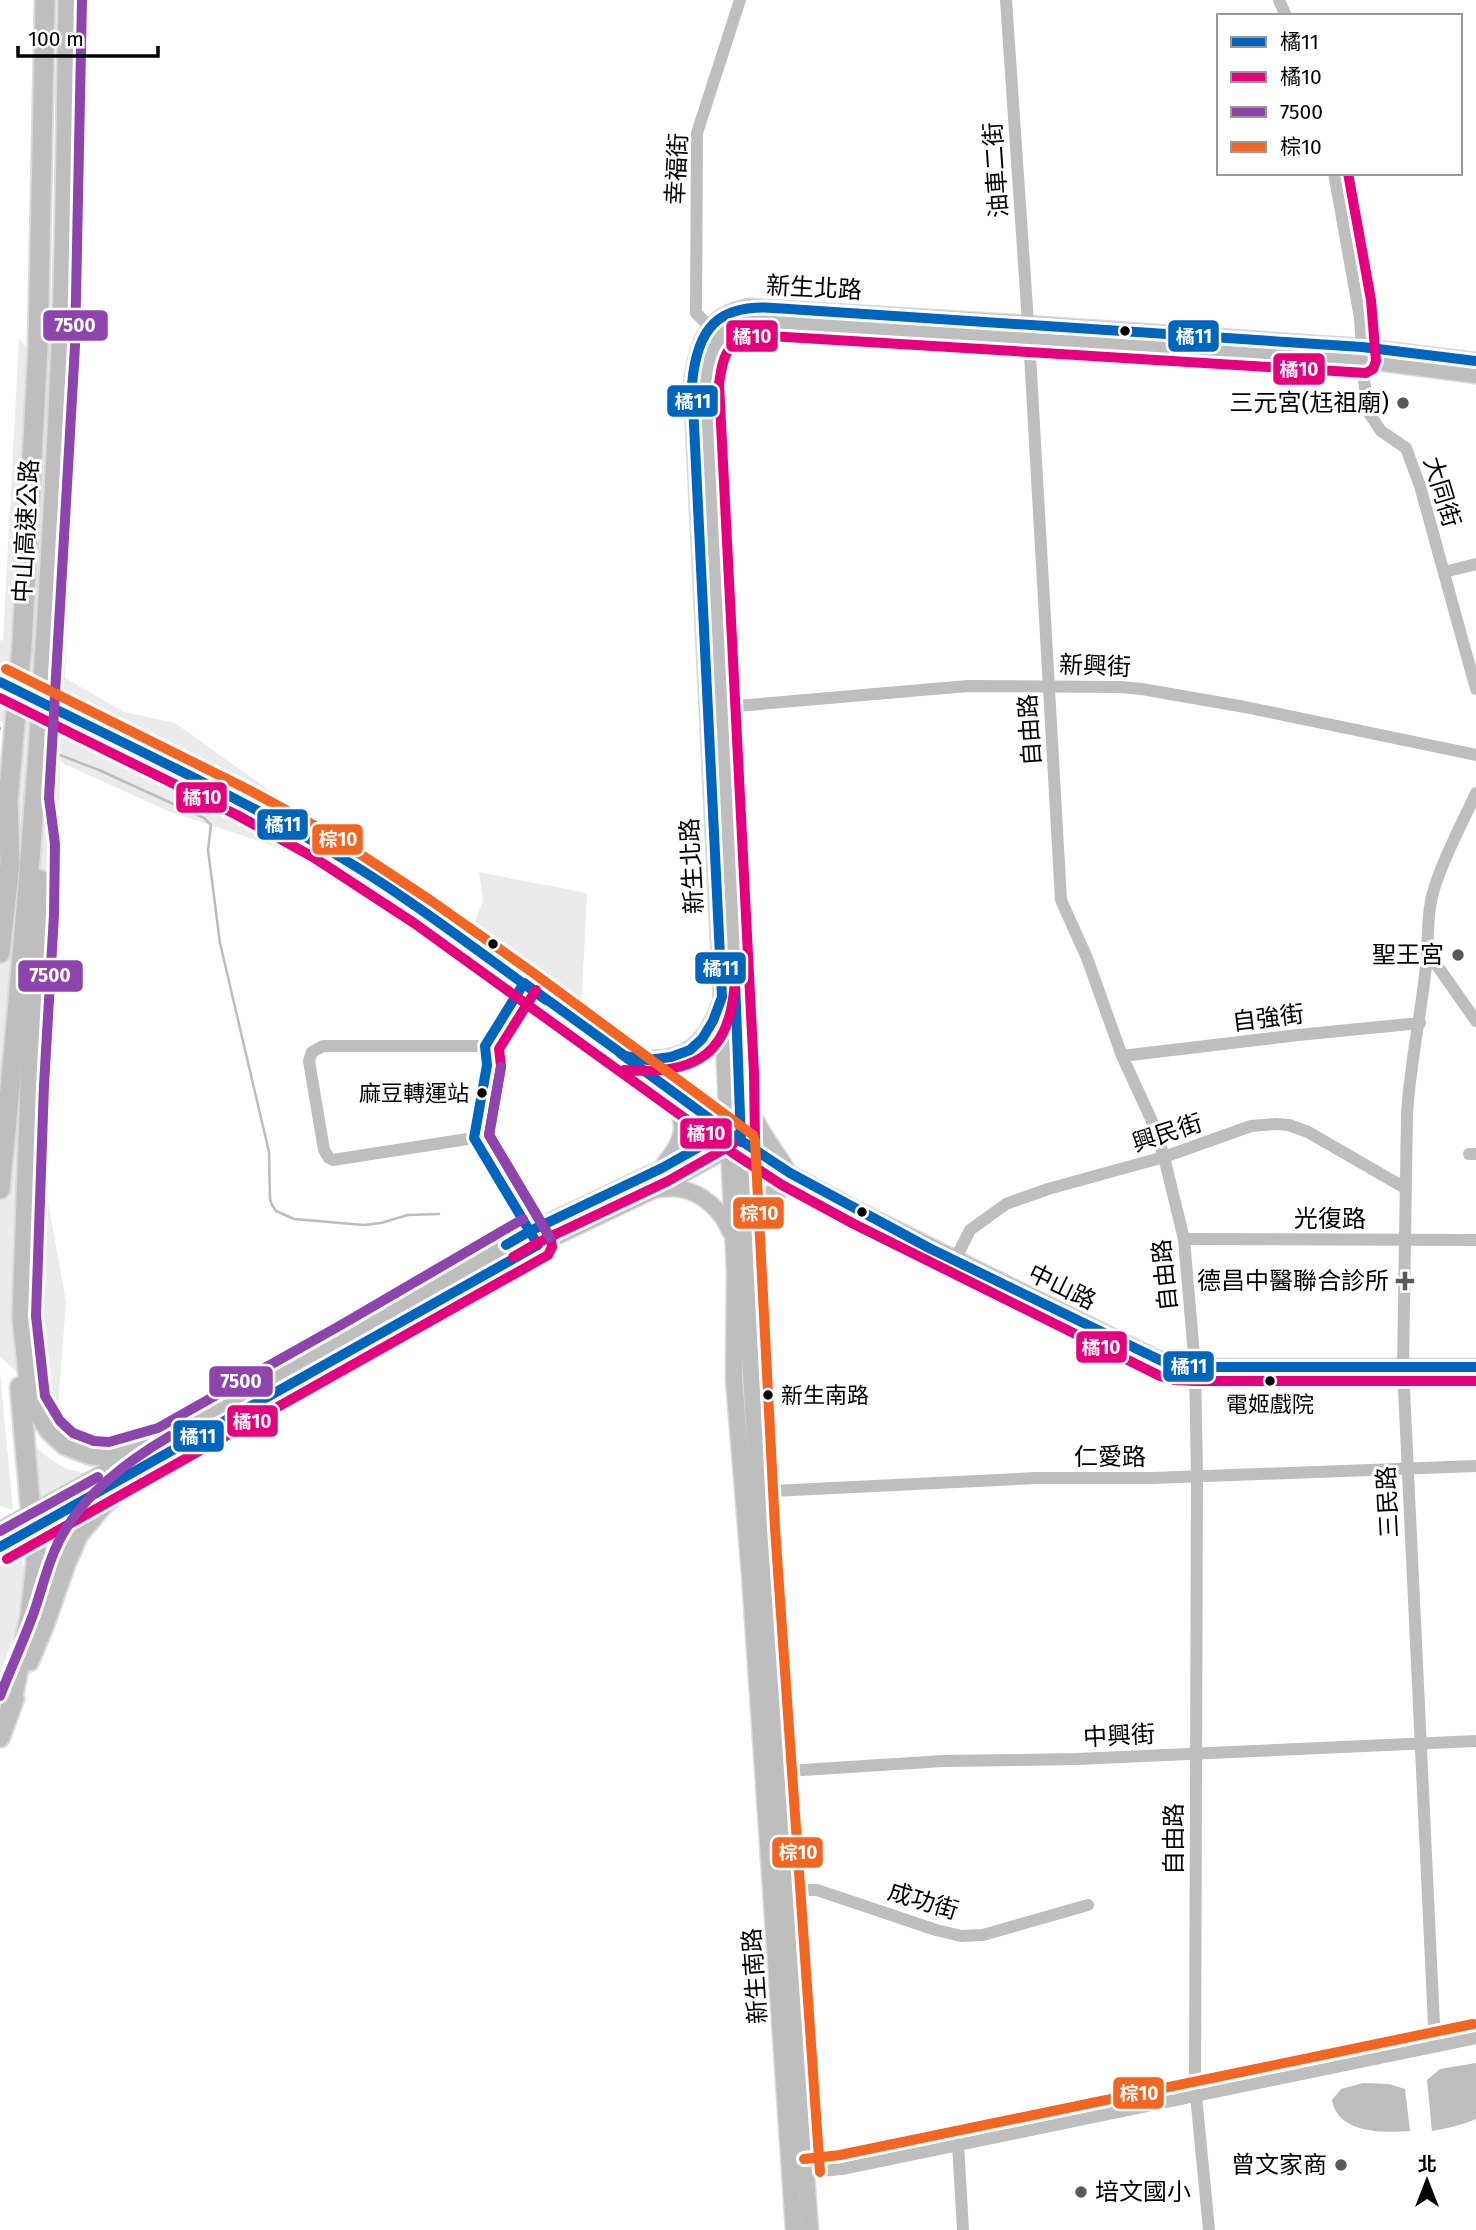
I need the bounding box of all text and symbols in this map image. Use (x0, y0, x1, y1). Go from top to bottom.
scale bar (18, 14, 158, 58)
legend (1217, 14, 1462, 175)
text: 100 m (28, 26, 84, 52)
text: 橘11 (1280, 29, 1319, 55)
text: 橘10 (1280, 64, 1322, 90)
text: 7500 (1280, 99, 1323, 125)
street label: 油車二街 (979, 121, 1013, 219)
street label: 幸福街 (661, 132, 693, 206)
text: 棕10 (1280, 134, 1322, 160)
street label: 新生北路 (765, 272, 863, 304)
line badge: 7500 (42, 309, 109, 342)
text: 7500 (54, 314, 96, 337)
line badge: 橘10 (725, 319, 779, 353)
line badge: 橘11 (1167, 319, 1220, 353)
unlabelled marker (1118, 324, 1132, 338)
text: 橘10 (733, 325, 771, 348)
text: 橘11 (1176, 325, 1212, 348)
line badge: 橘10 (1272, 352, 1326, 386)
text: 橘10 (1280, 358, 1318, 381)
line badge: 橘11 (666, 384, 719, 418)
place label: 三元宮(尪祖廟) (1229, 389, 1389, 417)
text: 橘11 (675, 390, 711, 413)
marker: 三元宮(尪祖廟) (1395, 395, 1411, 411)
street label: 大同街 (1418, 453, 1466, 531)
street label: 中山高速公路 (8, 458, 44, 604)
street label: 新興街 (1059, 651, 1131, 681)
street label: 自由路 (1014, 693, 1046, 767)
line badge: 橘10 (175, 781, 228, 814)
text: 橘10 (183, 786, 221, 809)
line badge: 橘11 (256, 808, 309, 841)
text: 橘11 (265, 813, 301, 836)
street label: 新生北路 (676, 817, 708, 915)
line badge: 棕10 (311, 823, 364, 856)
text: 棕10 (319, 828, 357, 851)
unlabelled marker (486, 937, 500, 951)
place label: 聖王宮 (1372, 941, 1444, 969)
marker: 聖王宮 (1450, 947, 1466, 963)
line badge: 橘11 (694, 951, 747, 985)
text: 橘11 (703, 957, 739, 980)
line badge: 7500 (17, 959, 84, 993)
text: 7500 (29, 964, 71, 987)
street label: 自強街 (1231, 1000, 1305, 1036)
place label: 麻豆轉運站 (359, 1080, 469, 1107)
marker: 麻豆轉運站 (475, 1086, 489, 1100)
street label: 興民街 (1128, 1109, 1206, 1157)
line badge: 橘10 (679, 1117, 733, 1150)
text: 橘10 (687, 1122, 725, 1145)
line badge: 棕10 (732, 1196, 785, 1230)
text: 棕10 (740, 1202, 778, 1225)
unlabelled marker (855, 1205, 869, 1219)
street label: 光復路 (1294, 1205, 1366, 1233)
street label: 自由路 (1147, 1238, 1183, 1312)
street label: 中山路 (1024, 1259, 1100, 1315)
place label: 德昌中醫聯合診所 (1197, 1267, 1389, 1295)
marker: 德昌中醫聯合診所 (1395, 1271, 1415, 1291)
line badge: 橘10 (1075, 1330, 1128, 1364)
text: 橘10 (1082, 1336, 1120, 1359)
line badge: 橘11 (1162, 1350, 1215, 1383)
text: 橘11 (1171, 1355, 1207, 1378)
line badge: 7500 (208, 1365, 274, 1398)
text: 7500 (220, 1370, 262, 1393)
marker: 電姬戲院 (1263, 1374, 1277, 1388)
place label: 新生南路 (781, 1382, 869, 1409)
marker: 新生南路 (761, 1388, 775, 1402)
place label: 電姬戲院 (1226, 1391, 1314, 1418)
line badge: 橘10 (226, 1404, 279, 1438)
text: 橘10 (233, 1410, 271, 1433)
line badge: 橘11 (172, 1419, 225, 1453)
text: 橘11 (180, 1425, 216, 1448)
street label: 仁愛路 (1074, 1443, 1146, 1471)
street label: 三民路 (1372, 1465, 1404, 1539)
street label: 中興街 (1082, 1720, 1156, 1752)
street label: 自由路 (1160, 1803, 1188, 1875)
line badge: 棕10 (771, 1836, 824, 1869)
text: 棕10 (779, 1841, 817, 1864)
street label: 成功街 (884, 1877, 962, 1925)
street label: 新生南路 (738, 1927, 772, 2025)
line badge: 棕10 (1112, 2076, 1165, 2110)
text: 棕10 (1120, 2082, 1158, 2105)
north arrow (1392, 2146, 1462, 2216)
place label: 曾文家商 (1231, 2151, 1327, 2179)
text: 北 (1417, 2153, 1437, 2176)
marker: 曾文家商 (1333, 2157, 1349, 2173)
place label: 培文國小 (1095, 2178, 1191, 2206)
marker: 培文國小 (1073, 2184, 1089, 2200)

